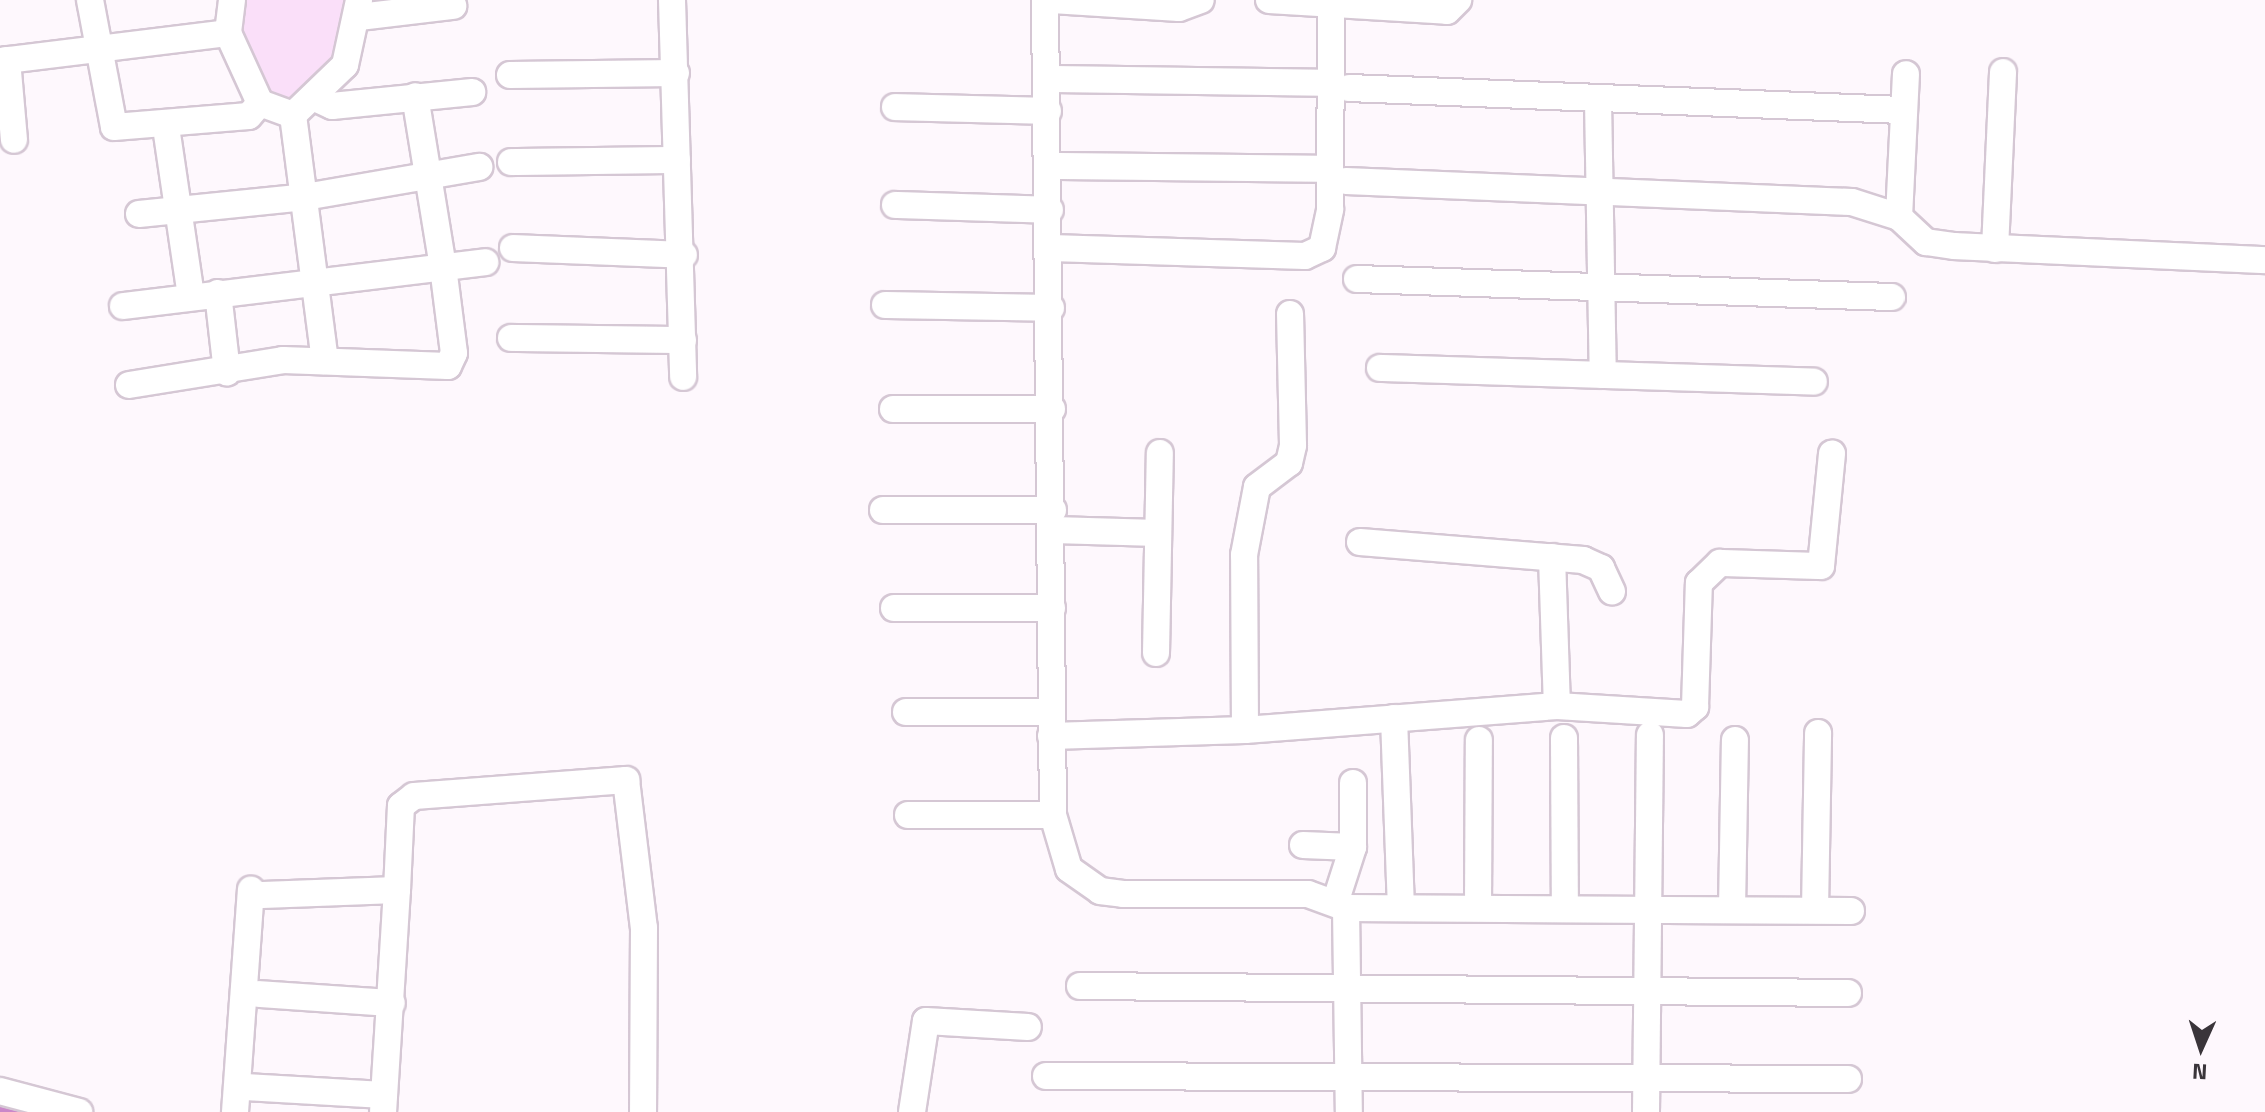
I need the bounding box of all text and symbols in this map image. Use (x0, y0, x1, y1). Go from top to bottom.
north arrow (2161, 1008, 2241, 1088)
text: N (2191, 1055, 2208, 1089)

